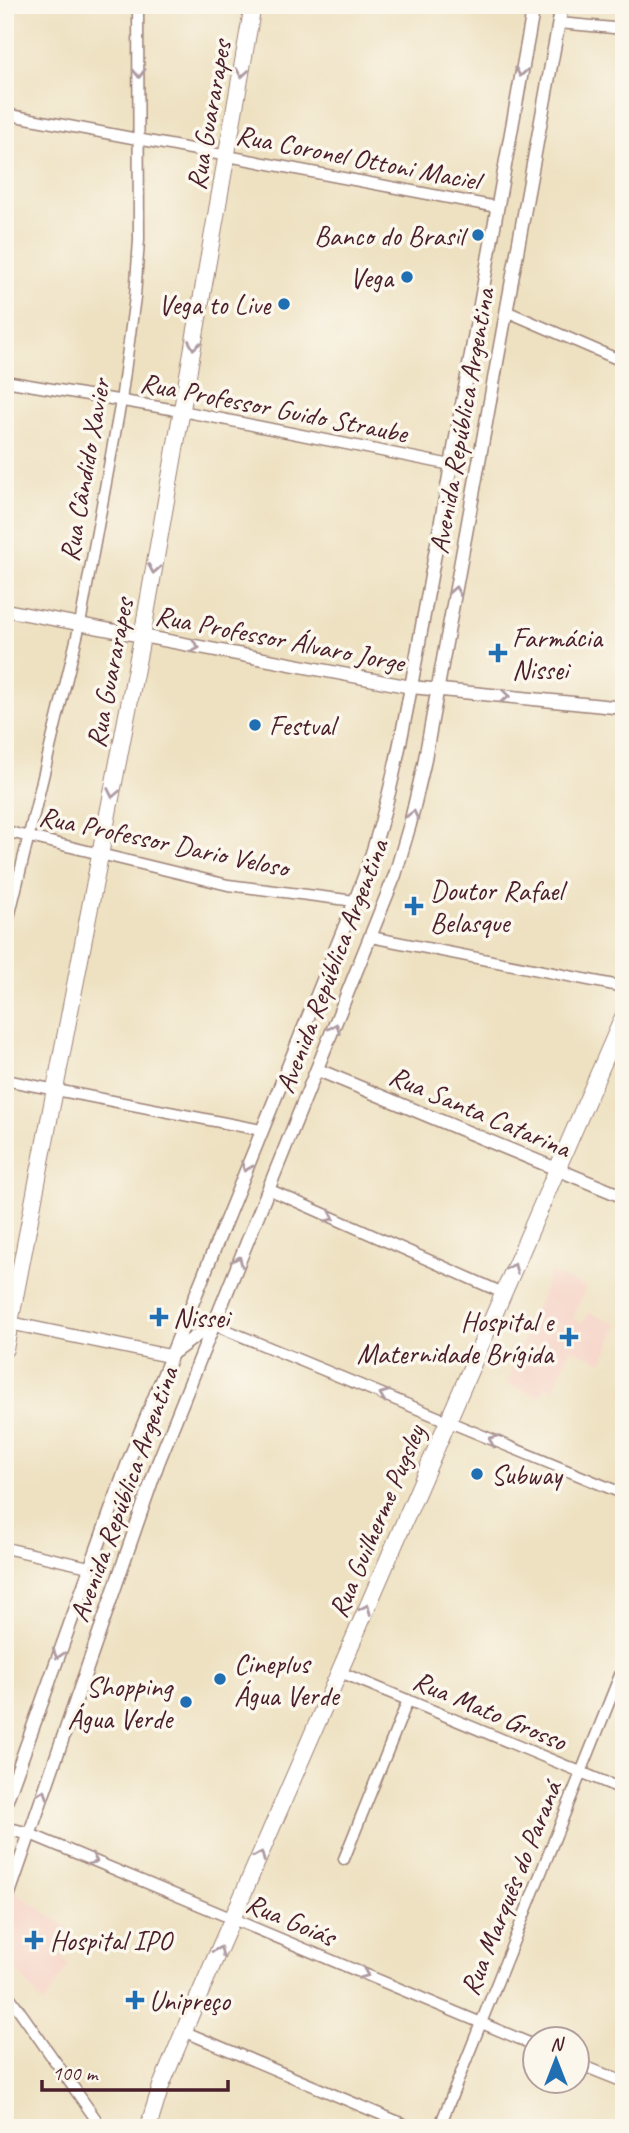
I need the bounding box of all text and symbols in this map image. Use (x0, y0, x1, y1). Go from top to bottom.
street label: Rua Guararapes (178, 35, 239, 193)
one-way arrow (515, 66, 530, 78)
one-way arrow (235, 67, 250, 78)
one-way arrow (131, 69, 147, 79)
street label: Rua Coronel Ottoni Maciel (233, 117, 488, 199)
place label: Banco do Brasil (314, 218, 469, 253)
marker: Banco do Brasil (470, 227, 486, 243)
place label: Vega (350, 260, 395, 295)
marker: Vega (399, 269, 415, 285)
street label: Avenida República Argentina (421, 284, 502, 556)
place label: Vega to Live (158, 287, 272, 322)
marker: Vega to Live (276, 296, 292, 312)
one-way arrow (187, 339, 202, 351)
street label: Rua Professor Guido Straube (137, 364, 412, 451)
street label: Rua Cândido Xavier (51, 374, 118, 564)
one-way arrow (148, 563, 163, 575)
one-way arrow (447, 585, 462, 597)
street label: Rua Guararapes (78, 593, 142, 751)
street label: Rua Professor Álvaro Jorge (152, 597, 409, 680)
place label: Farmácia Nissei (512, 620, 604, 687)
one-way arrow (189, 639, 201, 654)
marker: Farmácia Nissei (490, 645, 506, 661)
one-way arrow (499, 689, 511, 704)
place label: Festval (269, 708, 340, 743)
marker: Festval (247, 717, 263, 733)
one-way arrow (106, 787, 121, 799)
street label: Rua Professor Dario Veloso (36, 798, 295, 886)
one-way arrow (405, 809, 419, 821)
street label: Avenida República Argentina (267, 833, 397, 1098)
place label: Doutor Rafael Belasque (430, 873, 568, 940)
marker: Doutor Rafael Belasque (404, 896, 424, 916)
one-way arrow (326, 1023, 340, 1035)
street label: Rua Santa Catarina (384, 1058, 577, 1166)
one-way arrow (240, 1160, 254, 1173)
one-way arrow (323, 1209, 336, 1223)
one-way arrow (230, 1256, 244, 1268)
one-way arrow (505, 1263, 519, 1276)
place label: Nissei (173, 1300, 233, 1335)
place label: Hospital e Maternidade Brígida (357, 1304, 555, 1371)
marker: Nissei (151, 1309, 167, 1325)
marker: Hospital e Maternidade Brígida (559, 1327, 579, 1347)
street label: Avenida República Argentina (61, 1360, 186, 1626)
one-way arrow (379, 1389, 392, 1403)
street label: Rua Guilherme Pugsley (320, 1417, 434, 1623)
one-way arrow (487, 1434, 499, 1448)
place label: Subway (491, 1457, 564, 1492)
marker: Subway (469, 1466, 485, 1482)
one-way arrow (358, 1604, 372, 1616)
place label: Cineplus Água Verde (234, 1646, 340, 1713)
one-way arrow (52, 1647, 66, 1659)
street label: Rua Mato Grosso (408, 1663, 574, 1759)
place label: Shopping Água Verde (67, 1669, 174, 1736)
marker: Cineplus Água Verde (212, 1671, 228, 1687)
marker: Shopping Água Verde (178, 1694, 194, 1710)
street label: Rua Marquês do Paraná (452, 1774, 570, 2000)
one-way arrow (35, 1788, 49, 1800)
one-way arrow (252, 1851, 266, 1864)
one-way arrow (86, 1852, 98, 1866)
street label: Rua Goiás (241, 1885, 343, 1955)
place label: Hospital IPO (50, 1923, 174, 1958)
marker: Hospital IPO (24, 1930, 44, 1950)
one-way arrow (210, 1945, 224, 1958)
one-way arrow (357, 1965, 369, 1979)
place label: Unipreço (149, 1983, 232, 2018)
marker: Unipreço (127, 1992, 143, 2008)
north arrow (520, 2024, 590, 2094)
text: N (550, 2032, 565, 2056)
scale bar (42, 2049, 228, 2093)
text: 100 m (52, 2060, 99, 2086)

